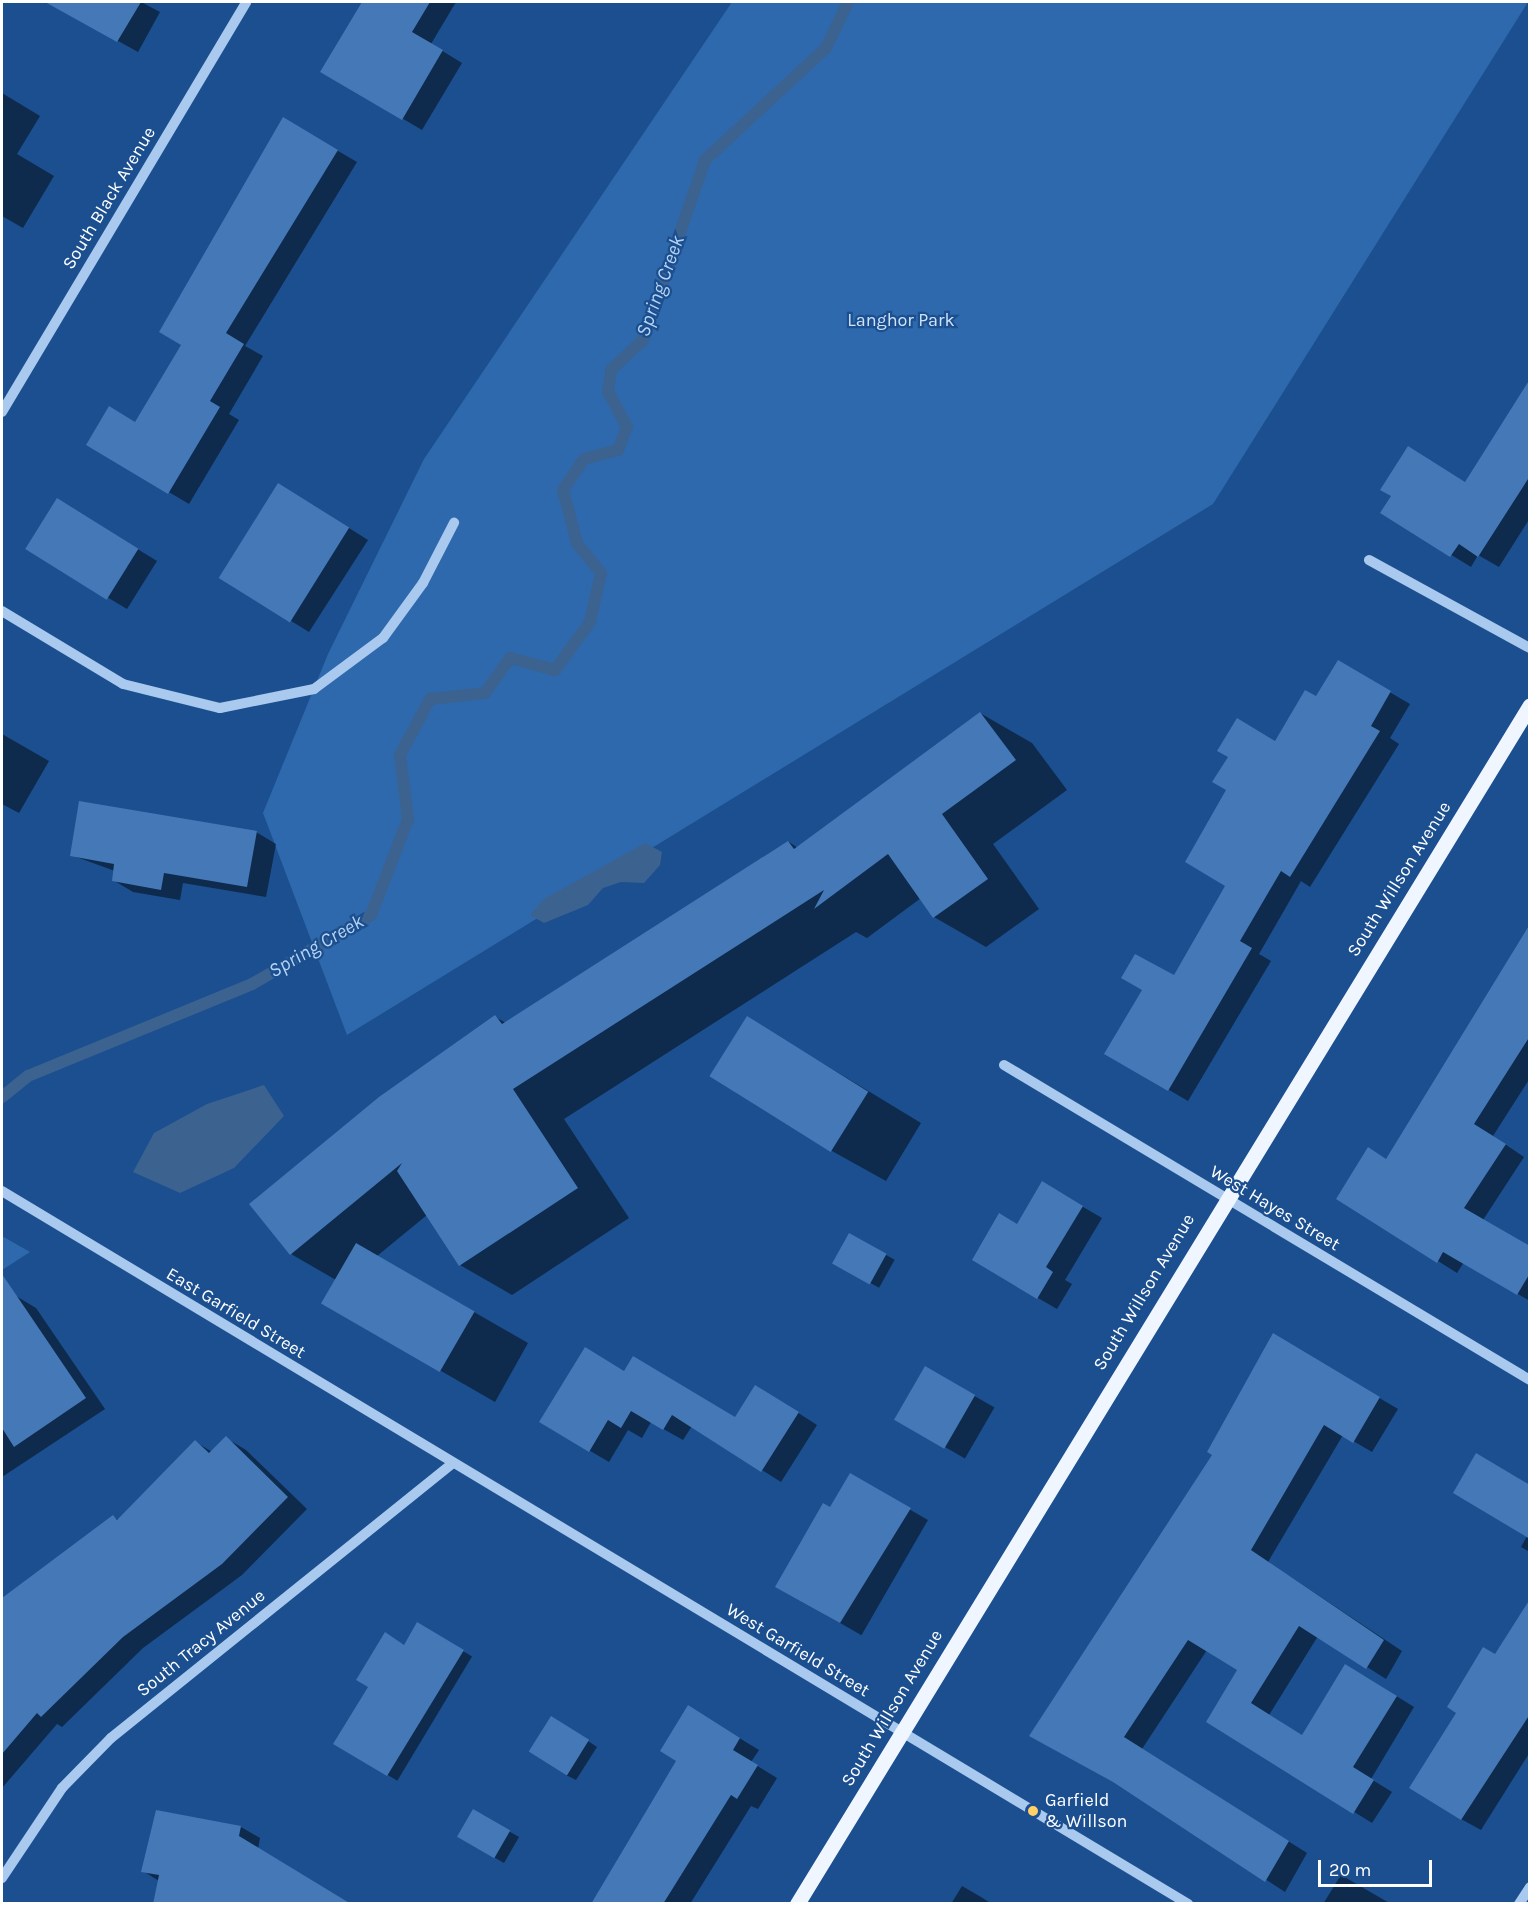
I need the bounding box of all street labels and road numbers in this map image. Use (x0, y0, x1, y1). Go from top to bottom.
street label: South Black Avenue (58, 123, 160, 273)
street label: South Willson Avenue (1342, 797, 1456, 961)
street label: West Hayes Street (1206, 1161, 1344, 1255)
street label: South Willson Avenue (1089, 1210, 1199, 1374)
street label: East Garfield Street (162, 1263, 310, 1363)
street label: South Tracy Avenue (132, 1585, 270, 1701)
street label: West Garfield Street (722, 1599, 874, 1701)
street label: South Willson Avenue (837, 1626, 947, 1790)

